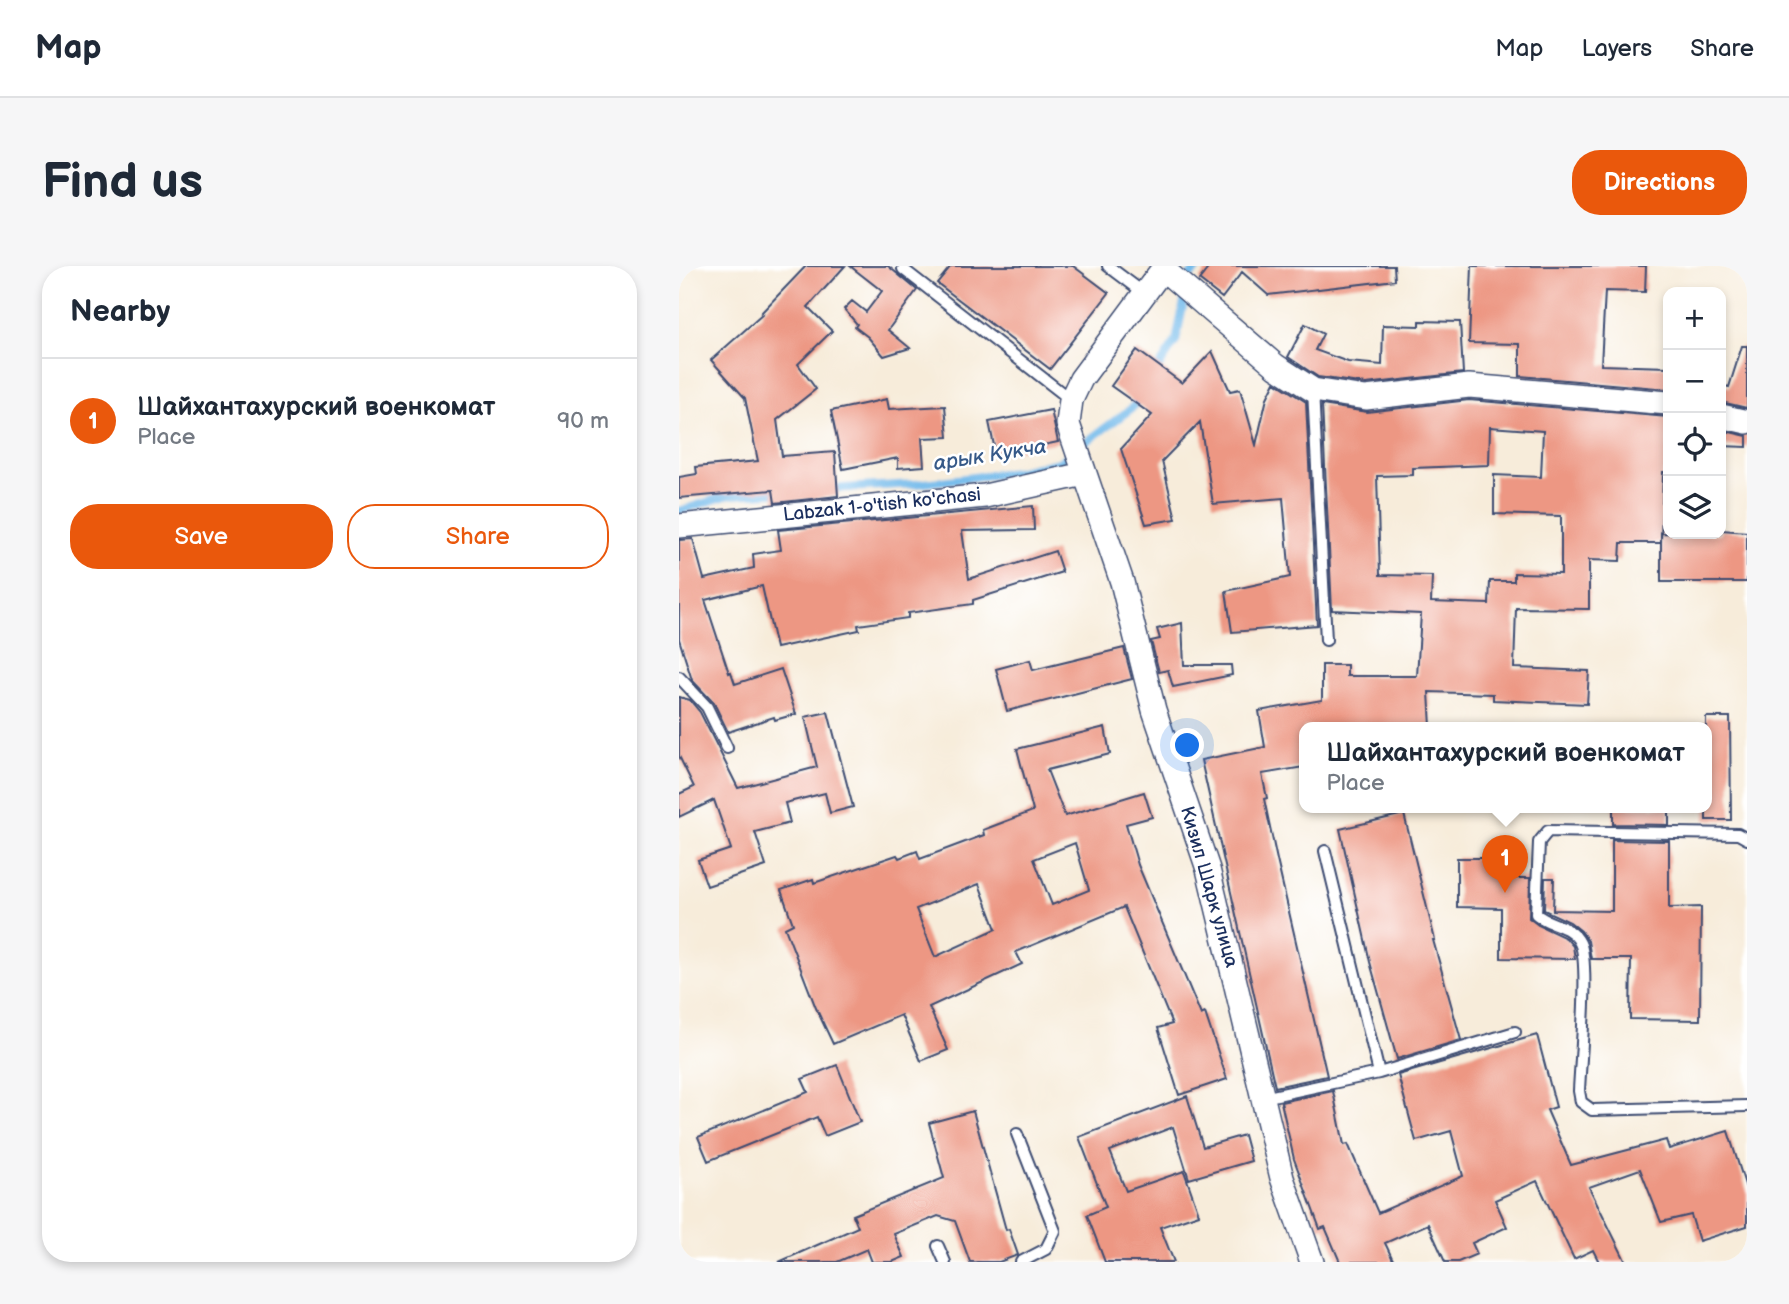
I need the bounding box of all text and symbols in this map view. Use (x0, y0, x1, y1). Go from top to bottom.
text: Map (35, 28, 101, 68)
text: Map (1495, 34, 1543, 63)
text: Layers (1581, 34, 1652, 63)
text: Share (1690, 34, 1754, 63)
button: Directions (1572, 150, 1747, 215)
text: Find us (42, 153, 203, 212)
map controls (1663, 287, 1726, 539)
button: + (1663, 287, 1726, 350)
text: Nearby (70, 294, 170, 330)
button: − (1663, 350, 1726, 413)
text: Шайхантахурский военкомат (137, 392, 495, 423)
text: 1 (88, 407, 98, 435)
text: 90 m (557, 407, 609, 435)
button: locate (1663, 413, 1726, 476)
text: Place (137, 423, 195, 451)
water label: арык Кукча (932, 434, 1048, 476)
button: layers (1663, 476, 1726, 539)
street label: Labzak 1-o'tish ko'chasi (782, 483, 982, 527)
button: Save (70, 504, 333, 569)
button: Share (347, 504, 609, 569)
popup (1299, 722, 1712, 813)
your location (1170, 728, 1204, 762)
text: Шайхантахурский военкомат (1326, 738, 1685, 769)
text: Place (1326, 769, 1385, 797)
street label: Кизил Шарк улица (1175, 804, 1243, 970)
pin: 1 (1482, 835, 1528, 893)

